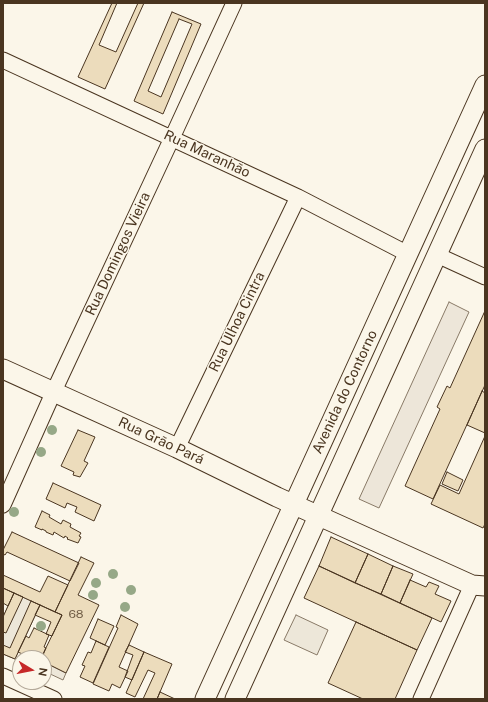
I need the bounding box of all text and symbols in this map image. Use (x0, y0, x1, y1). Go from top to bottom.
street label: Rua Maranhão (161, 127, 253, 181)
street label: Rua Domingos Vieira (82, 190, 154, 318)
street label: Rua Ulhoa Cintra (206, 269, 268, 375)
street label: Avenida do Contorno (309, 327, 381, 457)
street label: Rua Grão Pará (115, 414, 207, 468)
house number: 68 (68, 607, 84, 621)
north arrow (12, 650, 52, 690)
text: N (36, 667, 49, 677)

